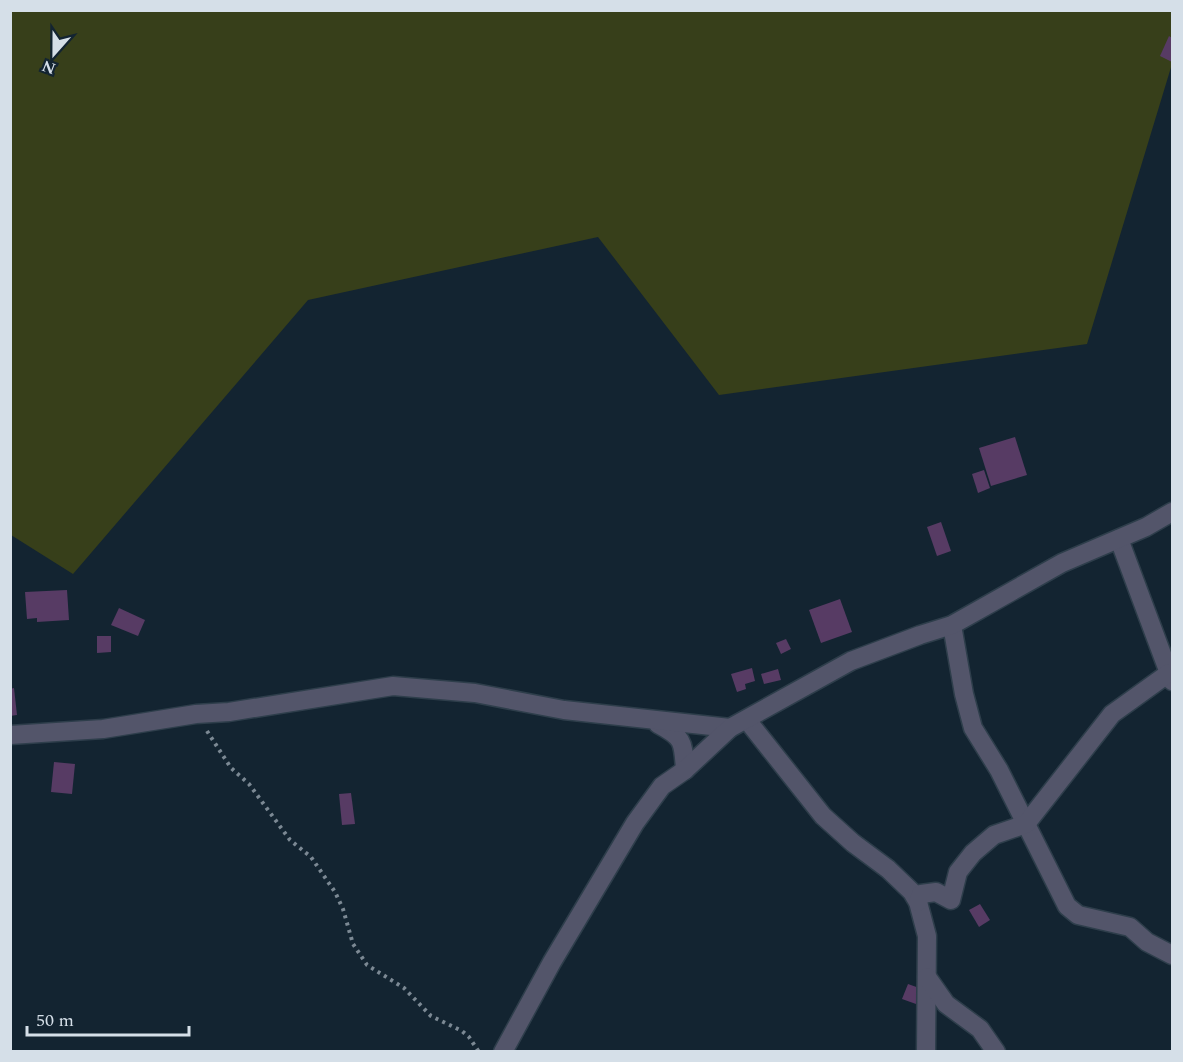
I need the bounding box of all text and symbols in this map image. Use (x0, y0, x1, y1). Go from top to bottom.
north arrow (24, 24, 84, 84)
text: N (39, 54, 59, 81)
scale bar (27, 999, 189, 1037)
text: 50 m (36, 1007, 74, 1034)

